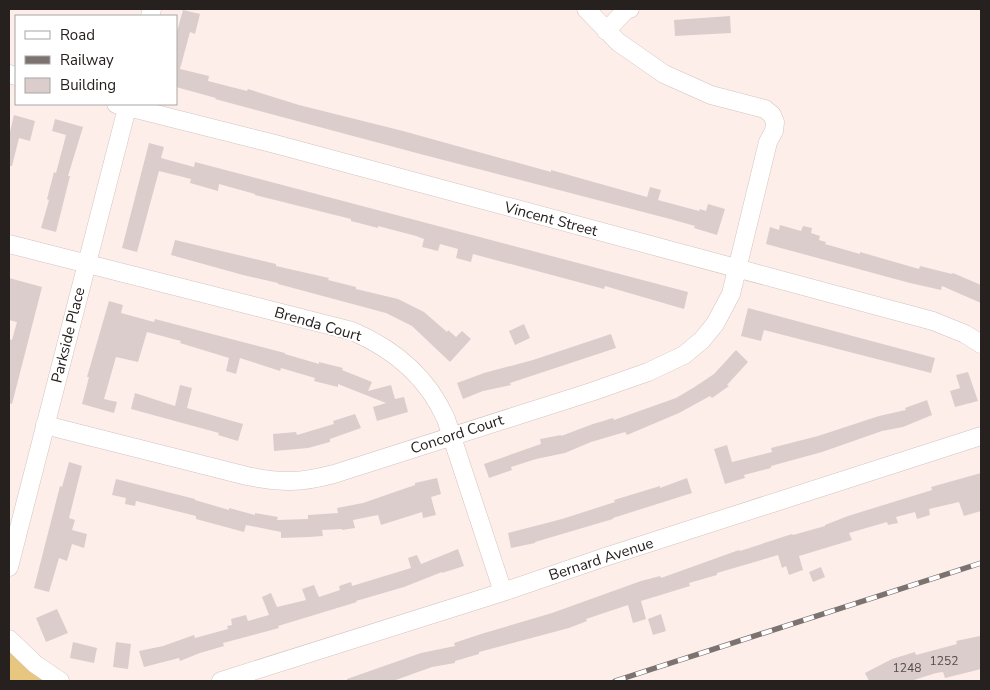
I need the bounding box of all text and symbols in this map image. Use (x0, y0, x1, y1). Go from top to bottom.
legend (15, 15, 178, 105)
text: Road (60, 25, 95, 45)
text: Railway (60, 50, 114, 70)
text: Building (60, 75, 116, 95)
street label: Vincent Street (501, 197, 601, 241)
street label: Parkside Place (46, 285, 90, 385)
street label: Brenda Court (272, 302, 365, 346)
street label: Concord Court (408, 409, 507, 458)
street label: Bernard Avenue (546, 533, 656, 585)
house number: 1252 (930, 653, 958, 669)
house number: 1248 (893, 660, 921, 676)

